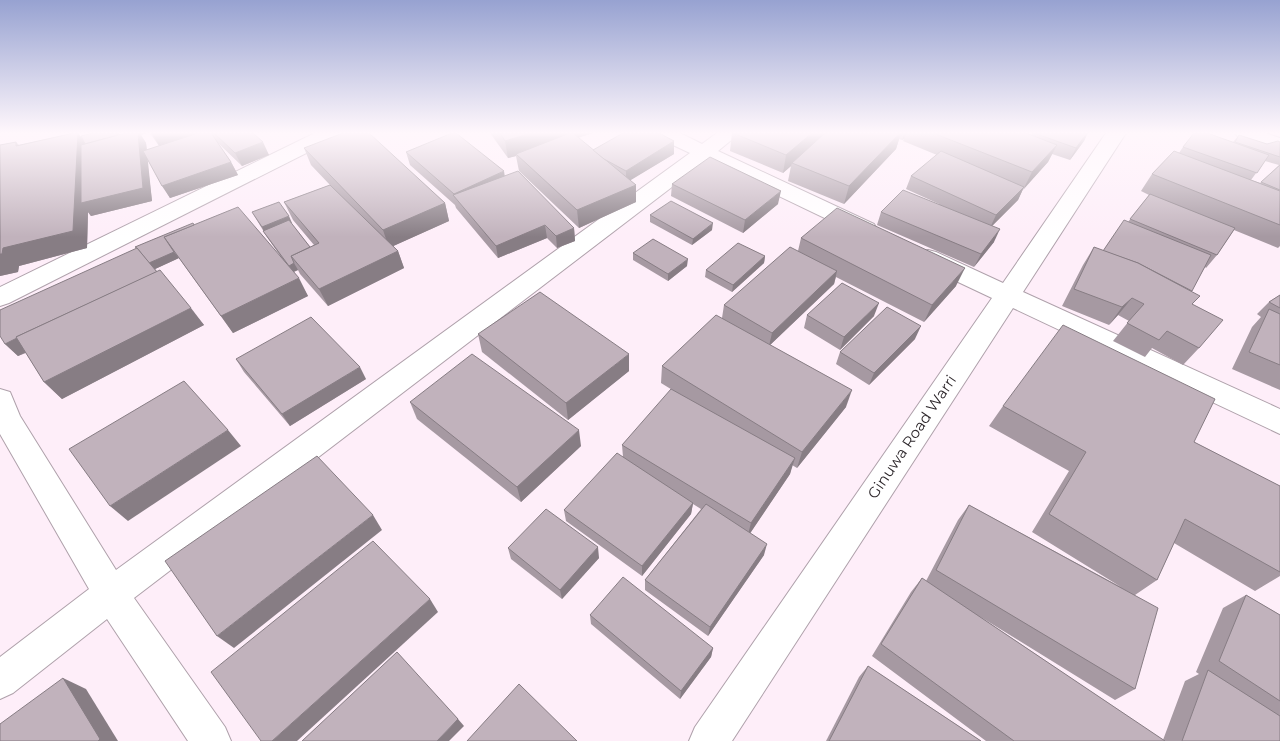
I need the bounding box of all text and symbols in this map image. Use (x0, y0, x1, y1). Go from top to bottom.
street label: Ginuwa Road Warri (863, 371, 960, 502)

